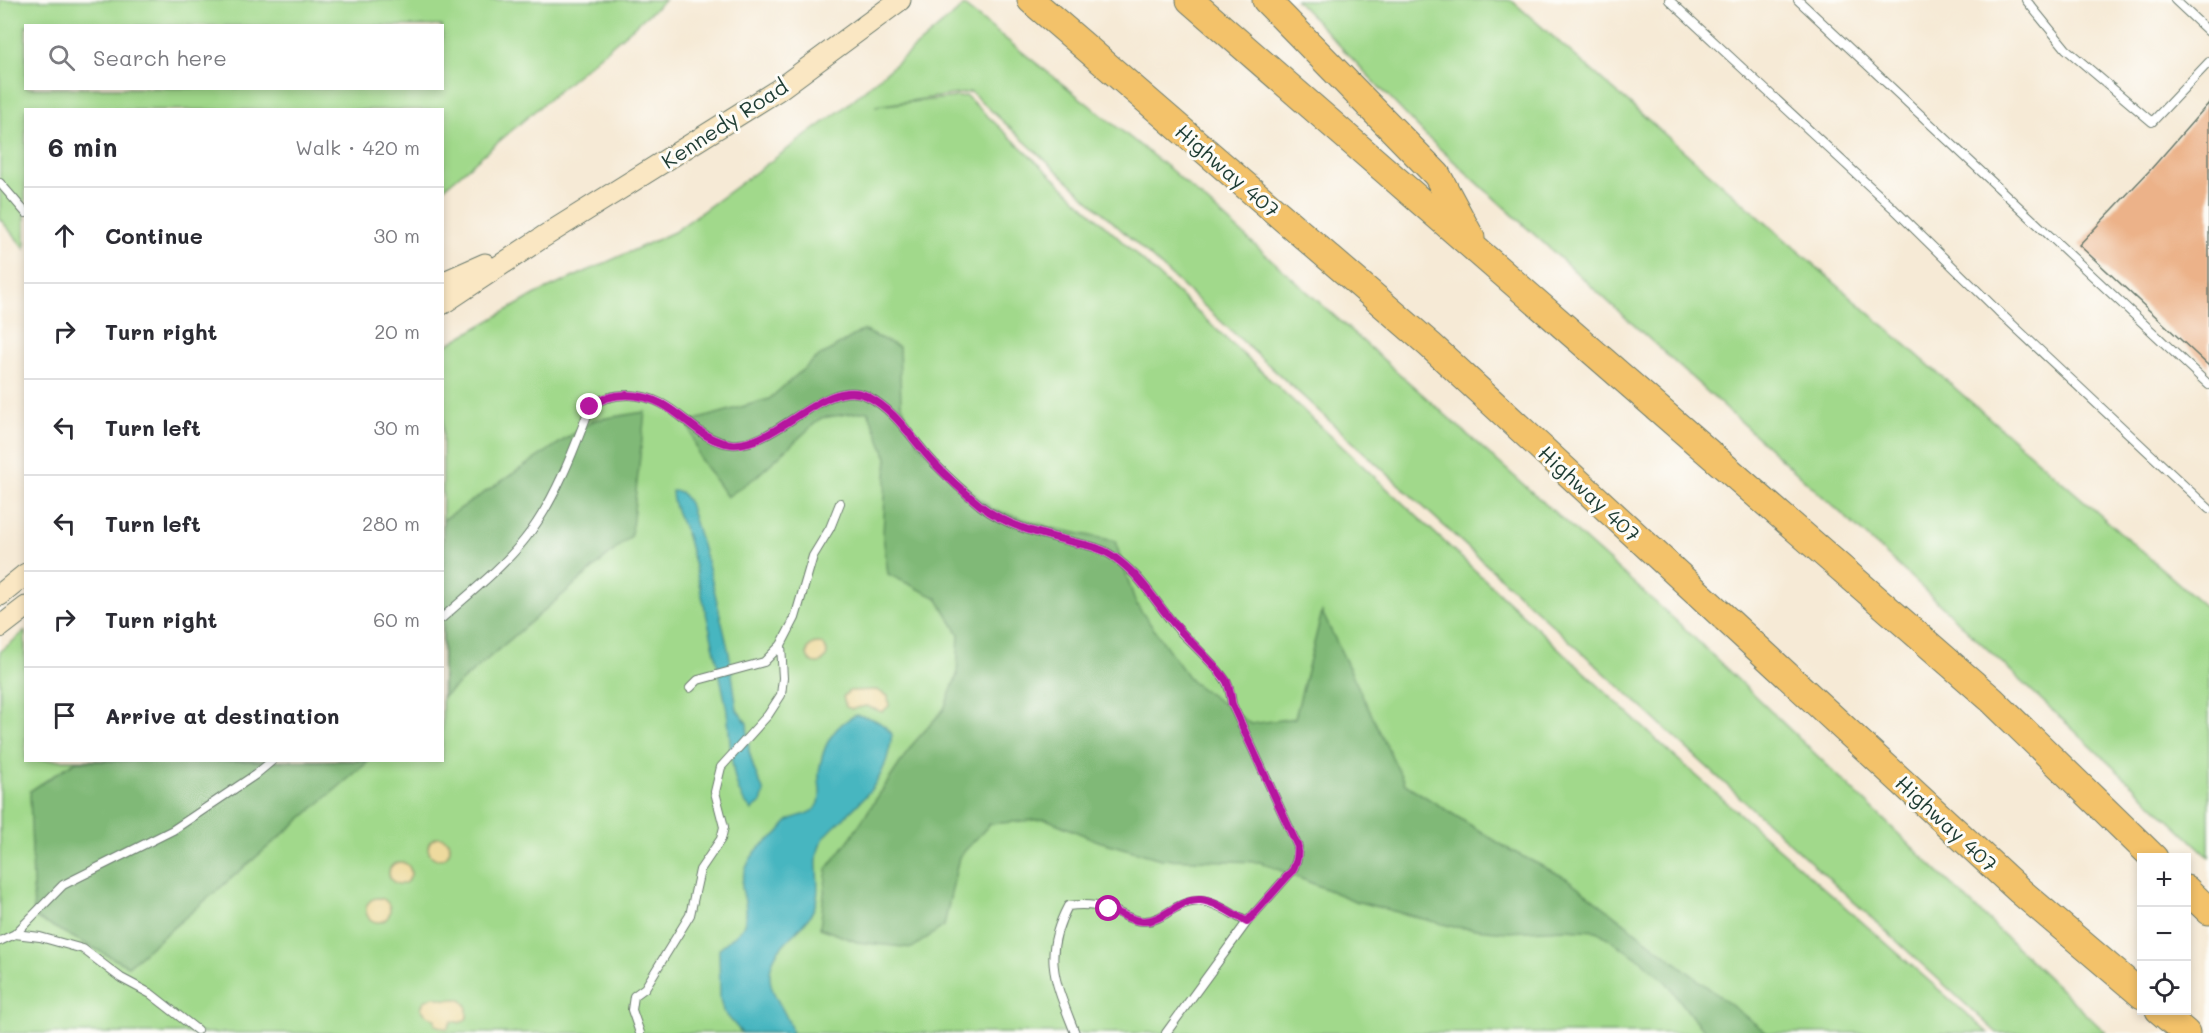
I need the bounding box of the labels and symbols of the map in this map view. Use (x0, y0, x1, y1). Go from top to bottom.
street label: Kennedy Road (656, 72, 792, 174)
street label: Highway 407 (1170, 117, 1286, 223)
route end (576, 393, 602, 419)
street label: Highway 407 (1533, 439, 1647, 547)
street label: Highway 407 (1890, 769, 2004, 877)
route start (1095, 895, 1121, 921)

